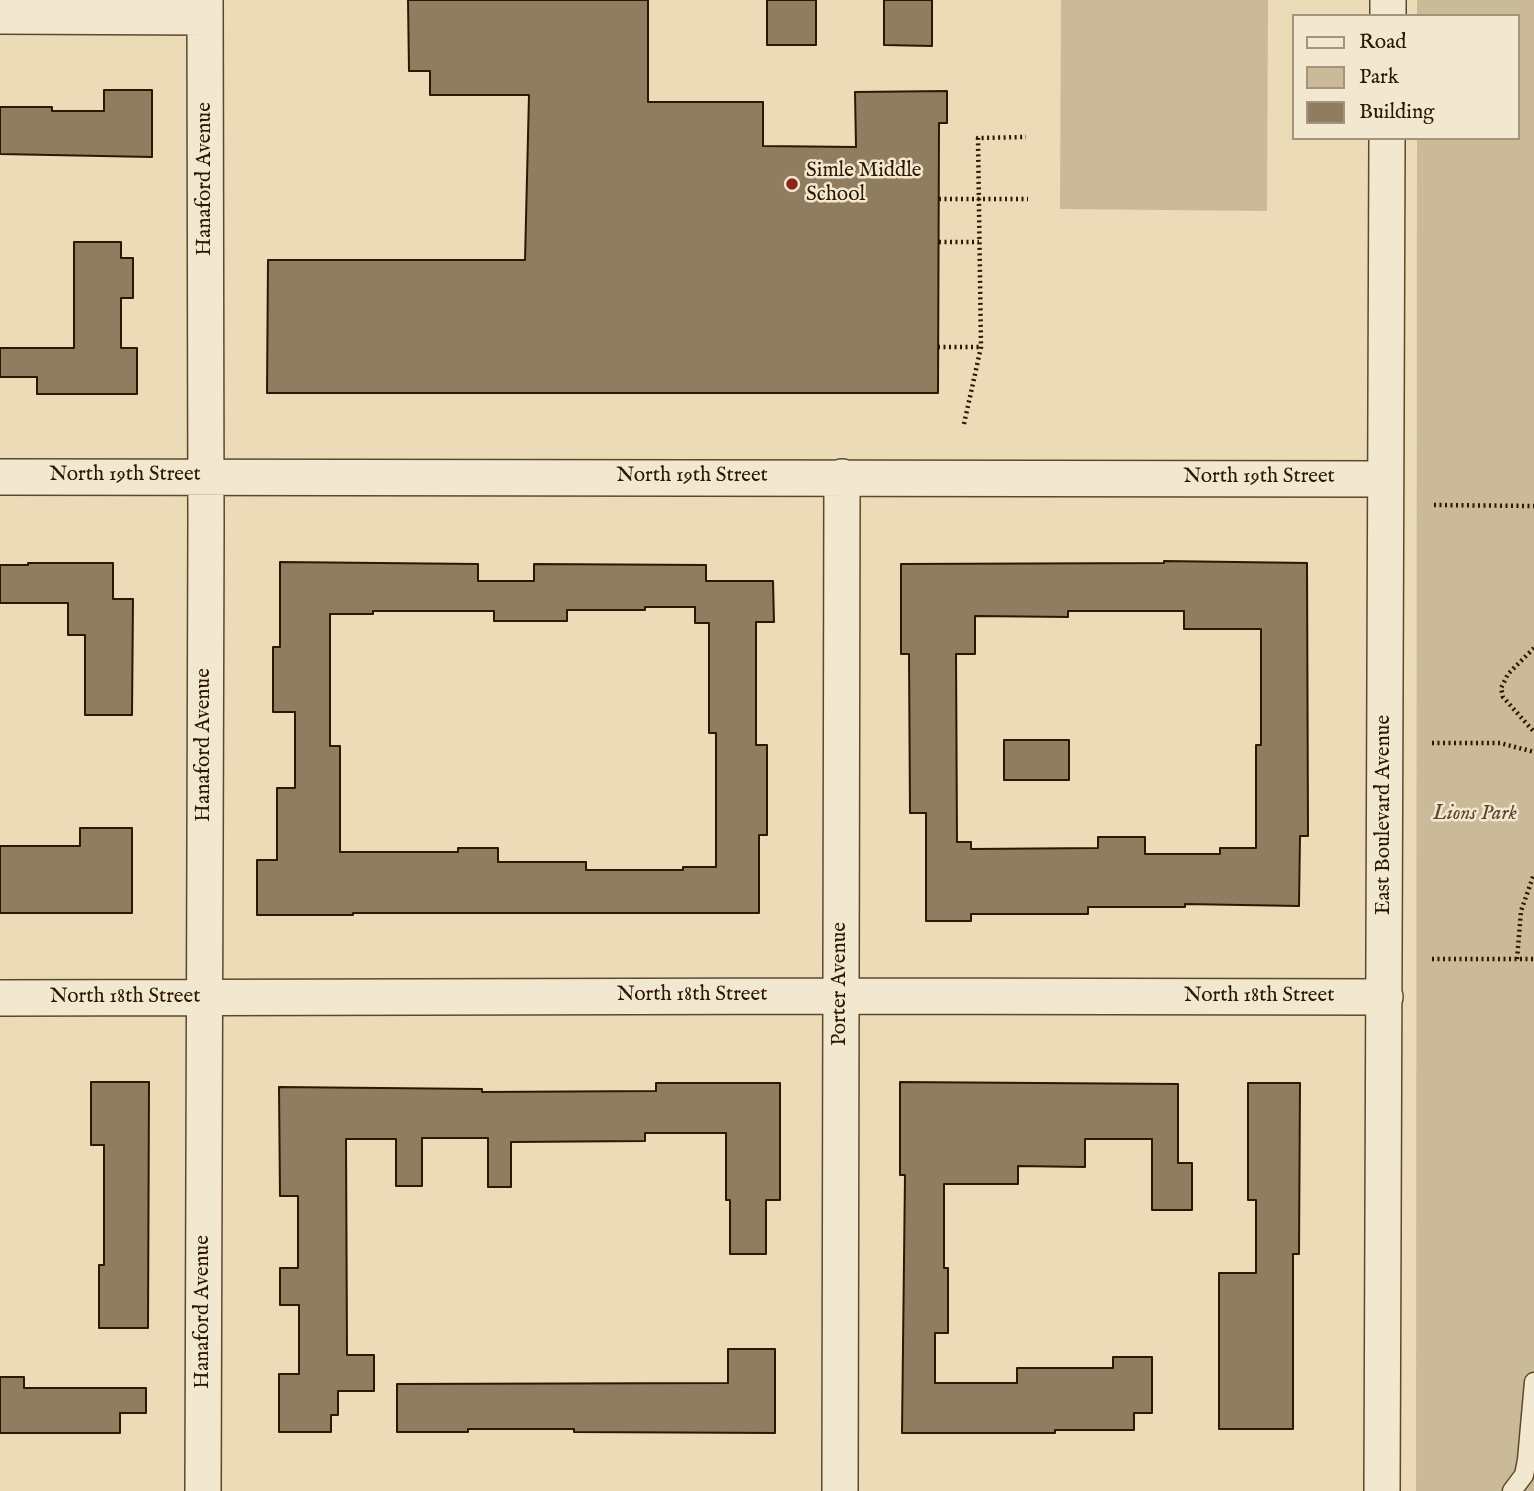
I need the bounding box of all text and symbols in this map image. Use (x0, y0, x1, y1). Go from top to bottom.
legend (1292, 14, 1520, 140)
text: Road (1359, 29, 1406, 56)
text: Park (1359, 64, 1399, 91)
text: Building (1359, 99, 1434, 126)
street label: Hanaford Avenue (193, 102, 219, 256)
place label: Simle Middle School (806, 159, 921, 209)
marker: Simle Middle School (784, 176, 800, 192)
street label: North 19th Street (49, 463, 201, 489)
street label: North 19th Street (616, 464, 768, 490)
street label: North 19th Street (1183, 465, 1335, 491)
street label: Hanaford Avenue (192, 668, 218, 822)
street label: East Boulevard Avenue (1372, 715, 1398, 915)
park label: Lions Park (1433, 802, 1517, 828)
street label: Porter Avenue (828, 922, 854, 1046)
street label: North 18th Street (617, 983, 767, 1009)
street label: North 18th Street (1184, 984, 1334, 1010)
street label: North 18th Street (50, 985, 200, 1011)
street label: Hanaford Avenue (191, 1235, 217, 1389)

